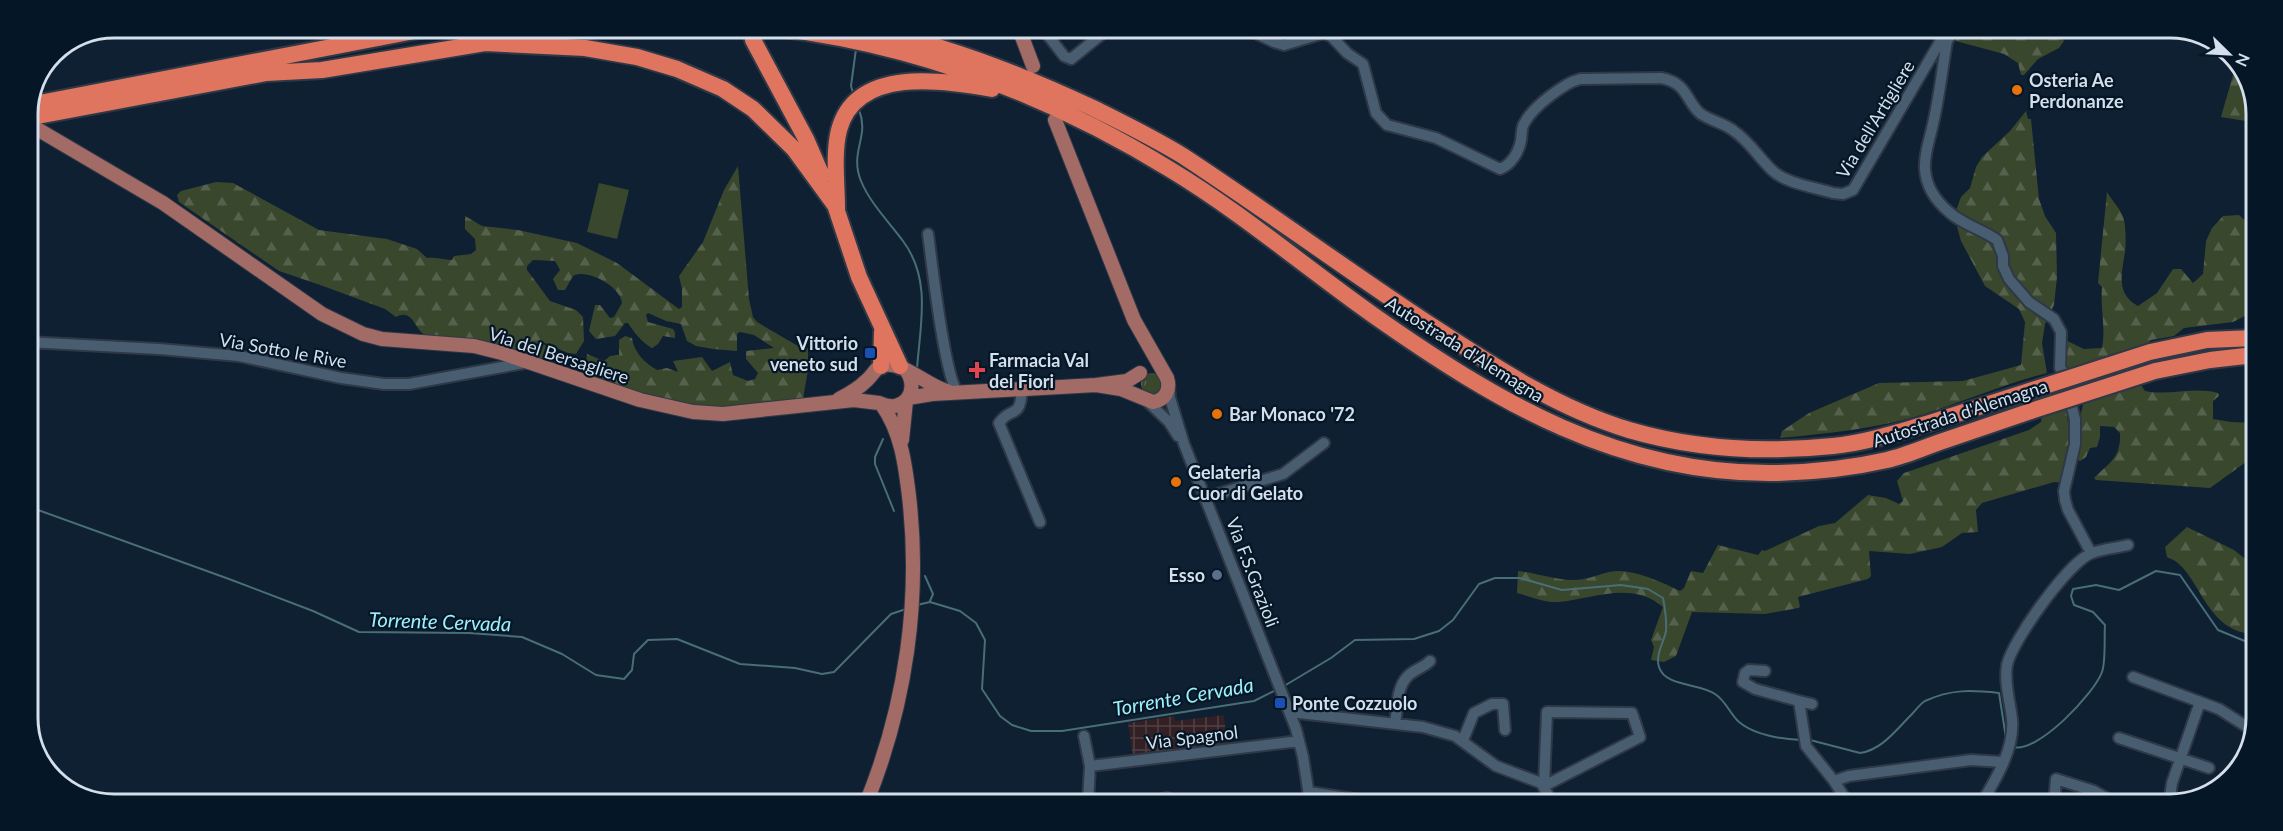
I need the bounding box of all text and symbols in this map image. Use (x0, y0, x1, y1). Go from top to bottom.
north arrow (2199, 24, 2259, 84)
text: N (2232, 51, 2254, 70)
street label: Via dell'Artigliere (1831, 56, 1919, 182)
place label: Osteria Ae Perdonanze (2029, 69, 2124, 112)
marker: Osteria Ae Perdonanze (2010, 83, 2024, 97)
street label: Autostrada d'Alemagna (1382, 291, 1548, 407)
street label: Via del Bersagliere (486, 322, 632, 388)
street label: Via Sotto le Rive (217, 328, 349, 372)
place label: Vittorio veneto sud (770, 332, 858, 375)
marker: Vittorio veneto sud (863, 346, 877, 360)
place label: Farmacia Val dei Fiori (989, 349, 1089, 392)
marker: Farmacia Val dei Fiori (970, 363, 984, 377)
street label: Autostrada d'Alemagna (1870, 374, 2050, 452)
place label: Bar Monaco '72 (1229, 403, 1355, 425)
marker: Bar Monaco '72 (1210, 407, 1224, 421)
place label: Gelateria Cuor di Gelato (1188, 461, 1303, 504)
marker: Gelateria Cuor di Gelato (1169, 475, 1183, 489)
street label: Via F.S.Grazioli (1222, 514, 1284, 630)
place label: Esso (1169, 564, 1205, 586)
marker: Esso (1210, 568, 1224, 582)
water label: Torrente Cervada (368, 607, 512, 635)
water label: Torrente Cervada (1111, 672, 1255, 720)
place label: Ponte Cozzuolo (1292, 692, 1417, 714)
marker: Ponte Cozzuolo (1273, 696, 1287, 710)
street label: Via Spagnol (1145, 720, 1239, 754)

